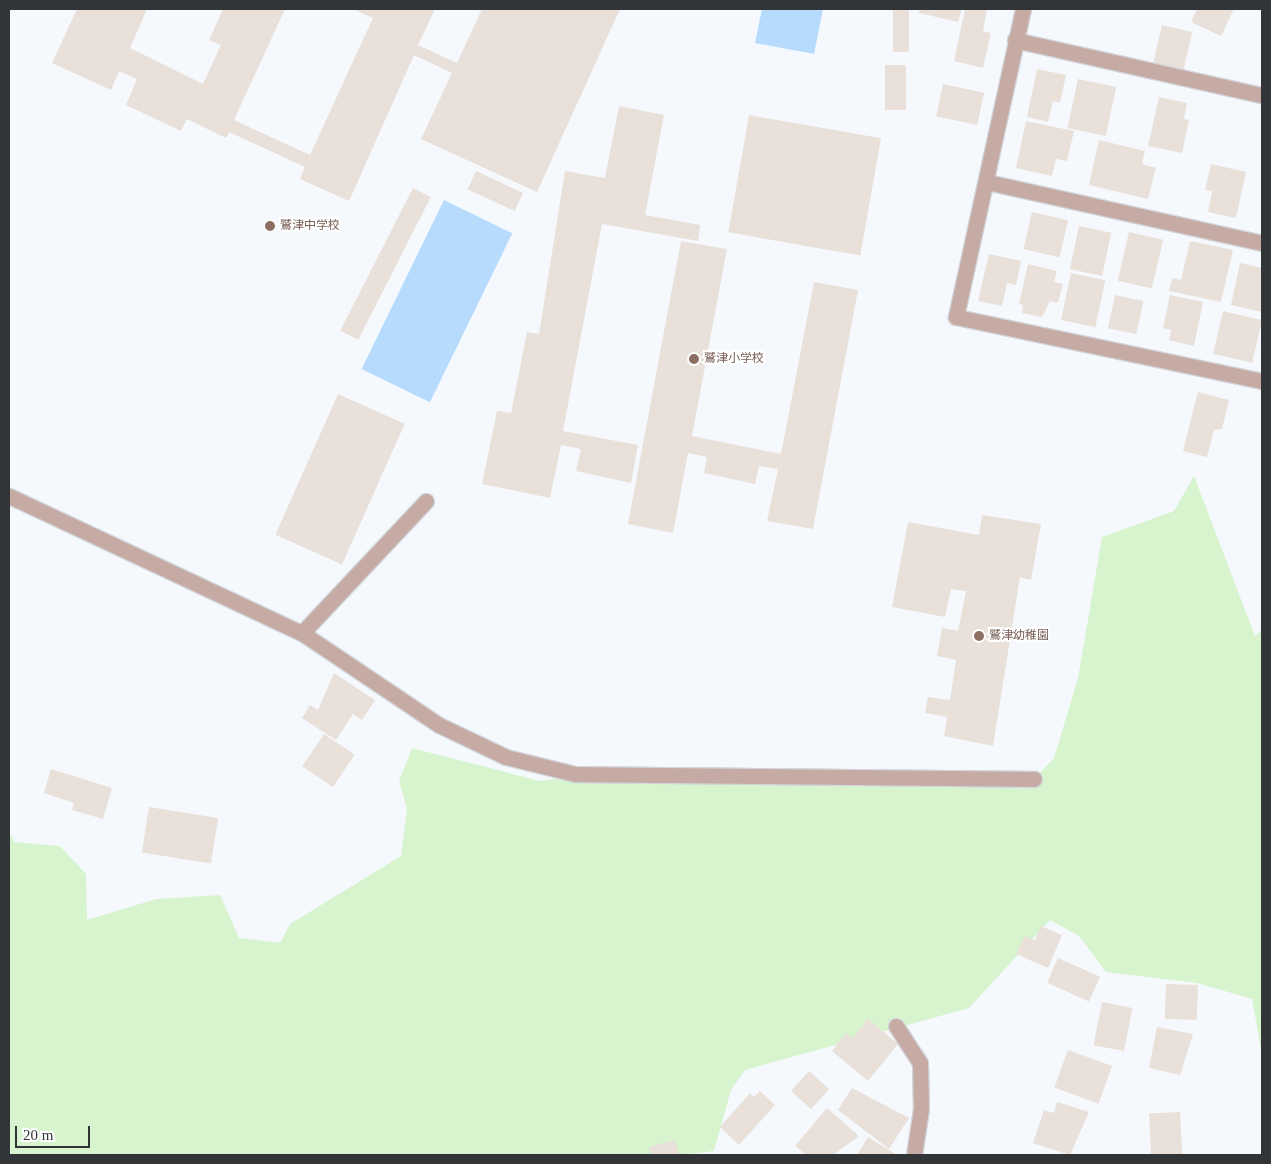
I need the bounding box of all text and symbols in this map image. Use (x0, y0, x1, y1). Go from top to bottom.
place label: 鷲津中学校 (280, 219, 340, 233)
marker: 鷲津中学校 (264, 220, 276, 232)
place label: 鷲津小学校 (704, 352, 764, 366)
marker: 鷲津小学校 (688, 353, 700, 365)
place label: 鷲津幼稚園 (989, 629, 1049, 643)
marker: 鷲津幼稚園 (973, 630, 985, 642)
scale bar (18, 1116, 92, 1148)
text: 20 m (23, 1127, 53, 1143)

